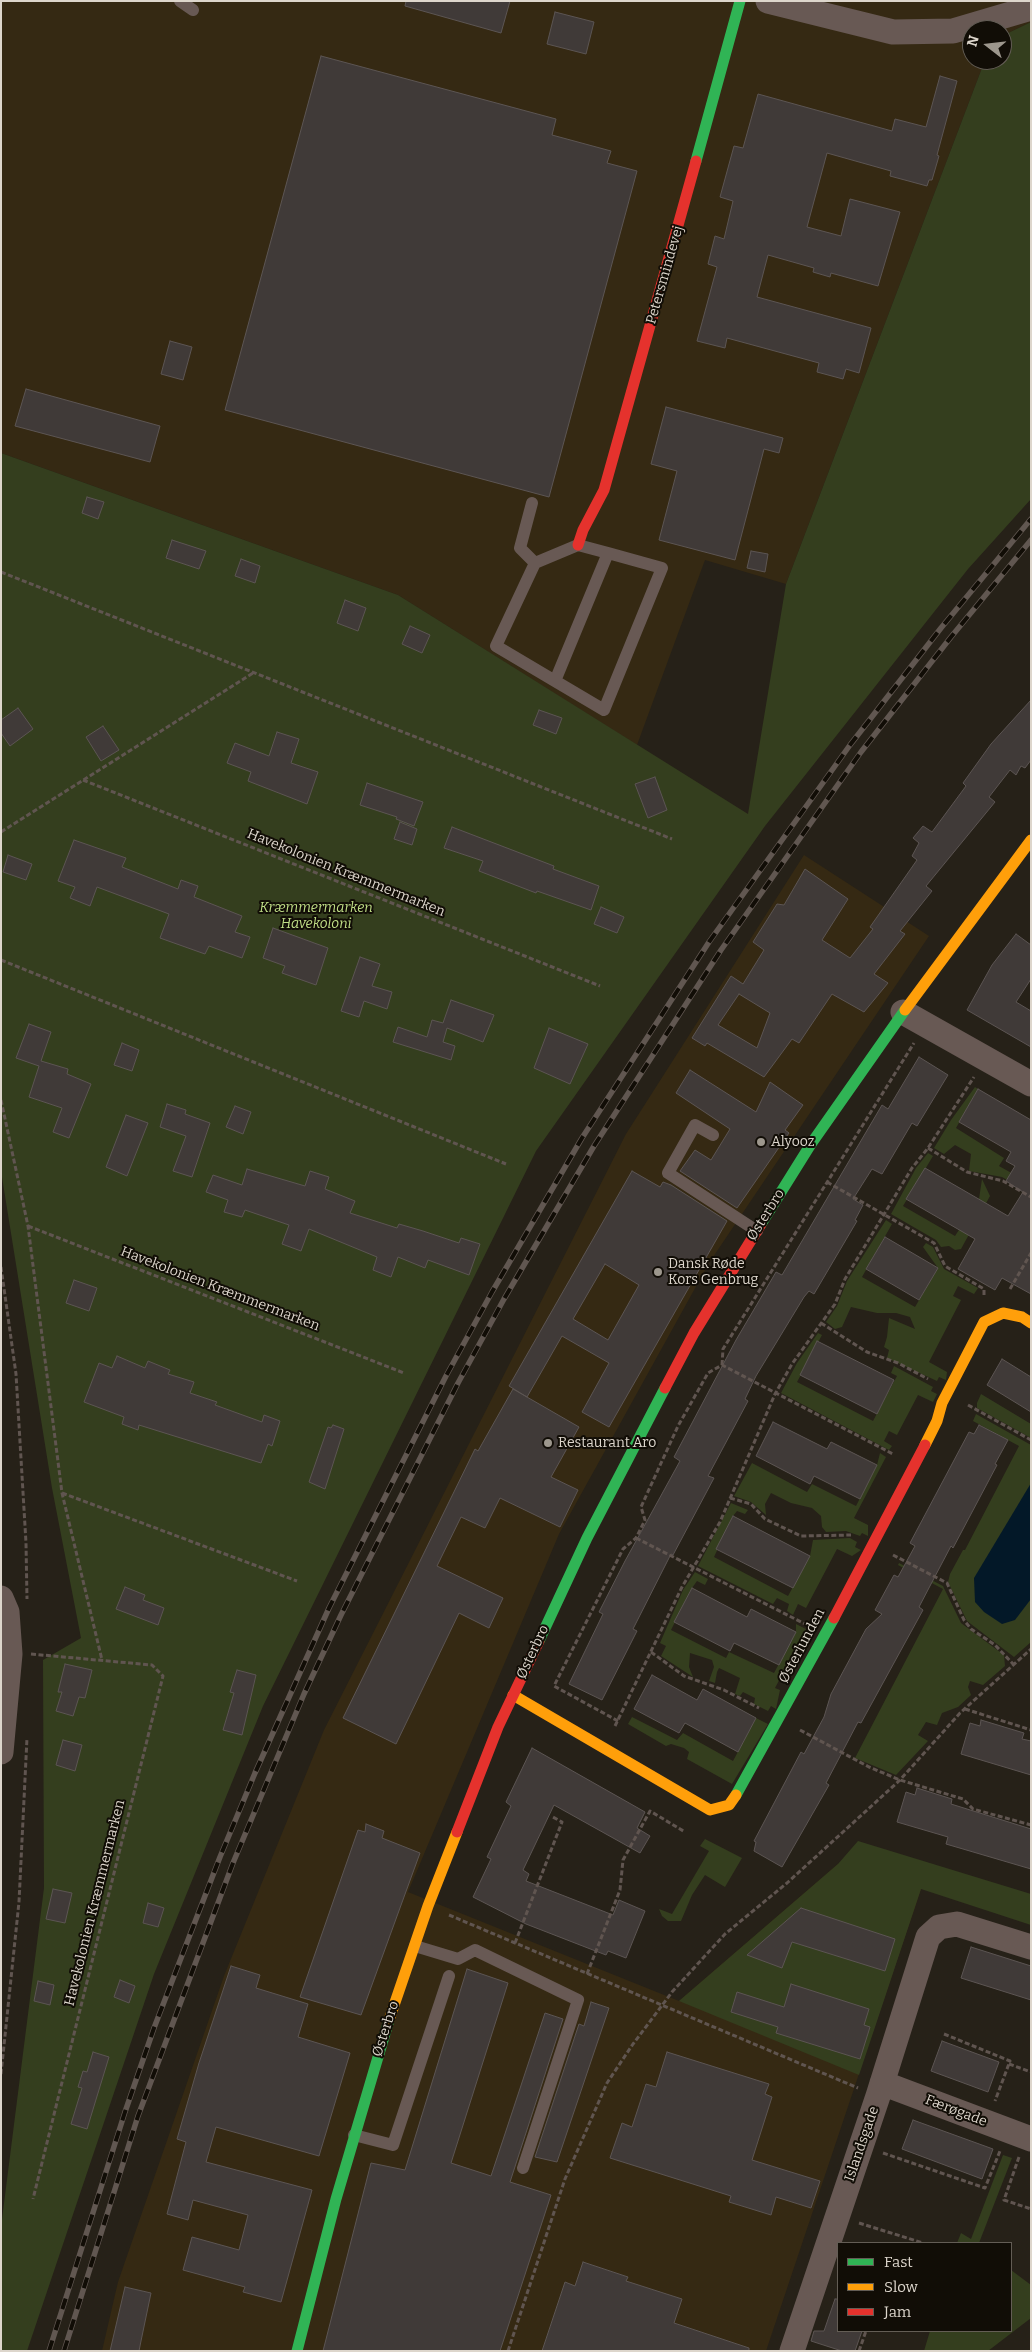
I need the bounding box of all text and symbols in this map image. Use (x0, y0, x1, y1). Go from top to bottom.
north arrow (962, 20, 1012, 70)
text: N (963, 33, 983, 49)
street label: Petersmindevej (643, 224, 687, 326)
street label: Havekolonien Kræmmermarken (245, 826, 447, 920)
park label: Kræmmermarken Havekoloni (259, 900, 373, 932)
place label: Alyooz (771, 1134, 814, 1150)
marker: Alyooz (755, 1136, 767, 1148)
street label: Østerbro (744, 1186, 788, 1244)
street label: Havekolonien Kræmmermarken (118, 1243, 322, 1335)
place label: Dansk Røde Kors Genbrug (668, 1256, 758, 1288)
marker: Dansk Røde Kors Genbrug (652, 1266, 664, 1278)
place label: Restaurant Aro (558, 1435, 656, 1451)
marker: Restaurant Aro (542, 1437, 554, 1449)
street label: Østerlunden (775, 1606, 829, 1686)
street label: Østerbro (513, 1622, 553, 1682)
street label: Havekolonien Kræmmermarken (61, 1798, 129, 2008)
street label: Østerbro (369, 1999, 403, 2059)
street label: Færøgade (923, 2092, 989, 2130)
street label: Islandsgade (841, 2104, 883, 2184)
legend (837, 2242, 1012, 2332)
text: Fast (884, 2253, 913, 2271)
text: Slow (884, 2278, 918, 2296)
text: Jam (884, 2303, 911, 2321)

